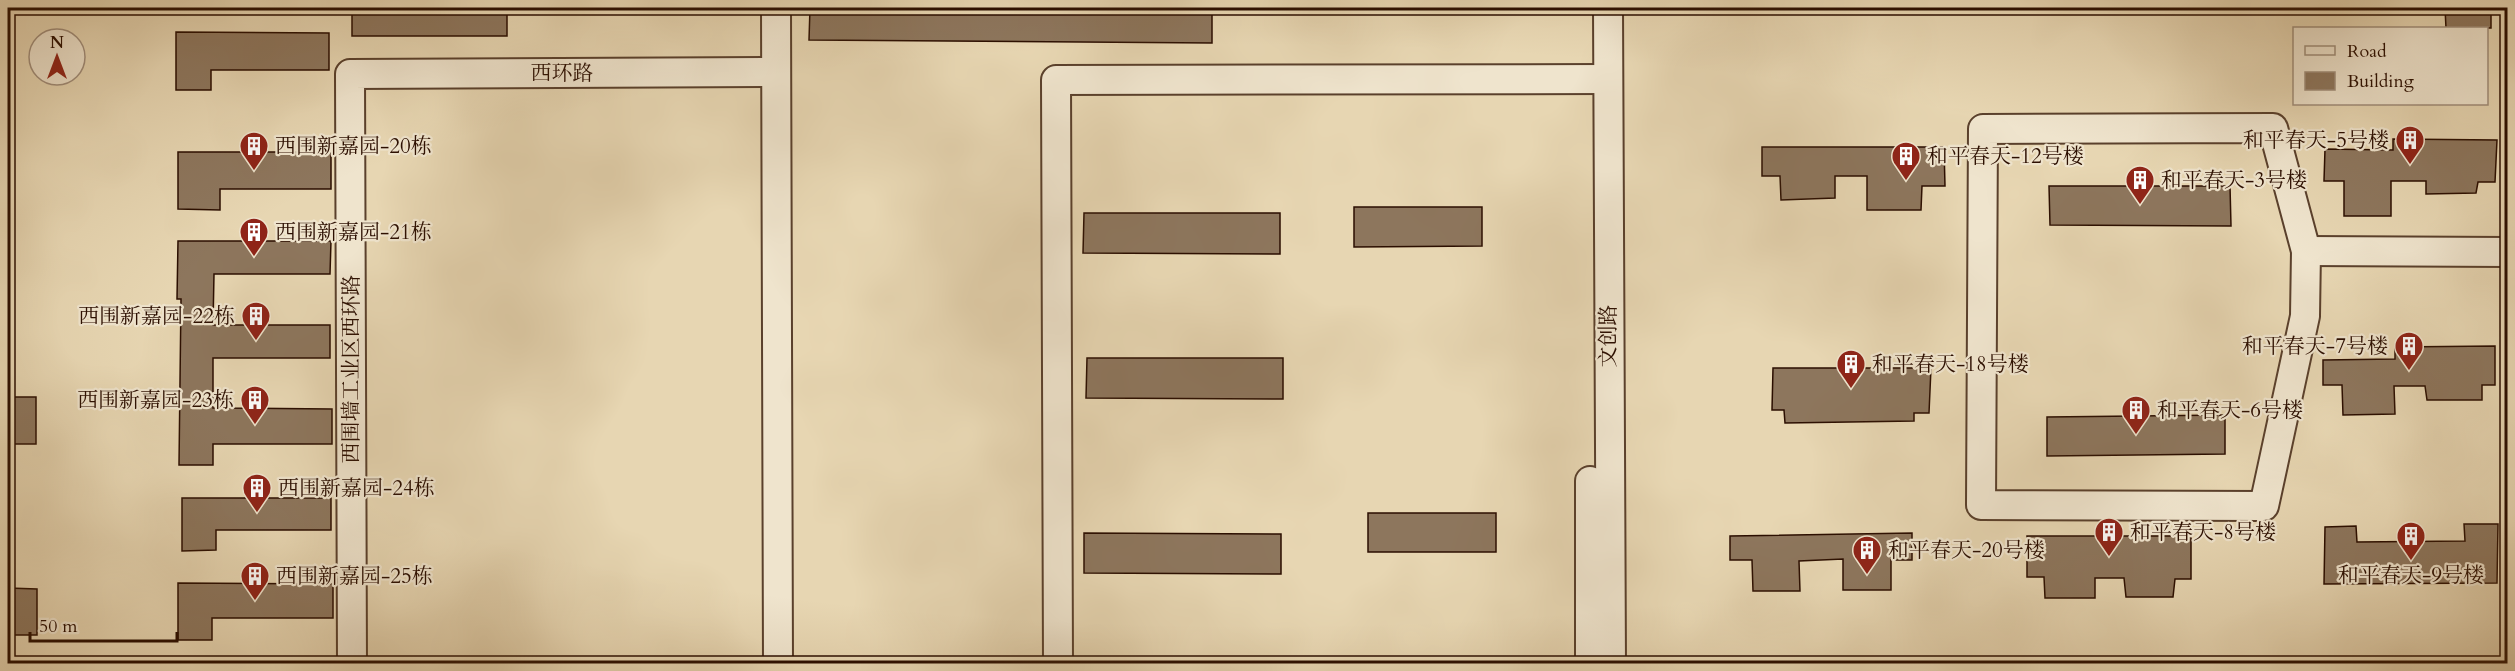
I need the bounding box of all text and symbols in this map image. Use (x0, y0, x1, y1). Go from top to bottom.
north arrow (27, 27, 87, 87)
legend (2293, 27, 2488, 105)
text: N (50, 32, 64, 54)
text: Road (2347, 39, 2387, 64)
street label: 西环路 (531, 59, 594, 88)
text: Building (2347, 69, 2415, 94)
building icon: 和平春天-5号楼 (2394, 124, 2426, 166)
place label: 和平春天-5号楼 (2243, 126, 2389, 155)
building icon: 西围新嘉园-20栋 (238, 130, 270, 172)
place label: 西围新嘉园-20栋 (275, 132, 432, 161)
building icon: 和平春天-12号楼 (1890, 140, 1922, 182)
place label: 和平春天-12号楼 (1927, 142, 2084, 171)
building icon: 和平春天-3号楼 (2124, 164, 2156, 206)
place label: 和平春天-3号楼 (2161, 166, 2307, 195)
building icon: 西围新嘉园-21栋 (238, 216, 270, 258)
place label: 西围新嘉园-21栋 (275, 218, 432, 247)
street label: 西围墙工业区西环路 (337, 275, 366, 464)
building icon: 西围新嘉园-22栋 (240, 300, 272, 342)
place label: 西围新嘉园-22栋 (78, 302, 235, 331)
street label: 文创路 (1594, 305, 1623, 368)
building icon: 和平春天-7号楼 (2393, 330, 2425, 372)
place label: 和平春天-7号楼 (2242, 332, 2388, 361)
building icon: 和平春天-18号楼 (1835, 348, 1867, 390)
place label: 和平春天-18号楼 (1872, 350, 2029, 379)
building icon: 西围新嘉园-23栋 (239, 384, 271, 426)
place label: 西围新嘉园-23栋 (77, 386, 234, 415)
building icon: 和平春天-6号楼 (2120, 394, 2152, 436)
place label: 和平春天-6号楼 (2157, 396, 2303, 425)
building icon: 西围新嘉园-24栋 (241, 472, 273, 514)
place label: 西围新嘉园-24栋 (278, 474, 435, 503)
building icon: 和平春天-8号楼 (2093, 516, 2125, 558)
place label: 和平春天-8号楼 (2130, 518, 2276, 547)
building icon: 和平春天-9号楼 (2395, 520, 2427, 562)
building icon: 和平春天-20号楼 (1851, 534, 1883, 576)
place label: 和平春天-20号楼 (1888, 536, 2045, 565)
building icon: 西围新嘉园-25栋 (239, 560, 271, 602)
place label: 和平春天-9号楼 (2338, 561, 2484, 590)
place label: 西围新嘉园-25栋 (276, 562, 433, 591)
scale bar (30, 605, 177, 643)
text: 50 m (39, 614, 78, 639)

